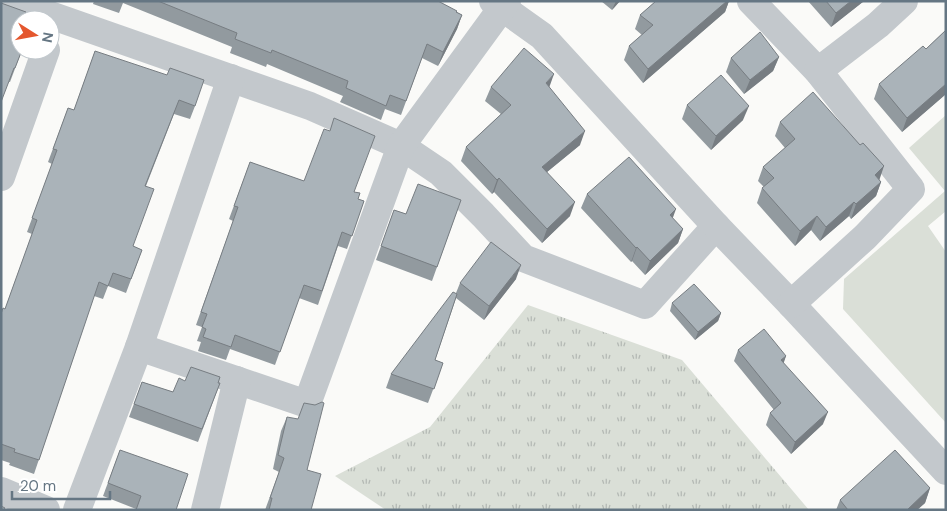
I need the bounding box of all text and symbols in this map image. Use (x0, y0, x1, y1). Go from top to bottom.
north arrow (10, 10, 60, 60)
text: N (38, 31, 58, 44)
scale bar (12, 468, 110, 500)
text: 20 m (20, 476, 56, 496)

